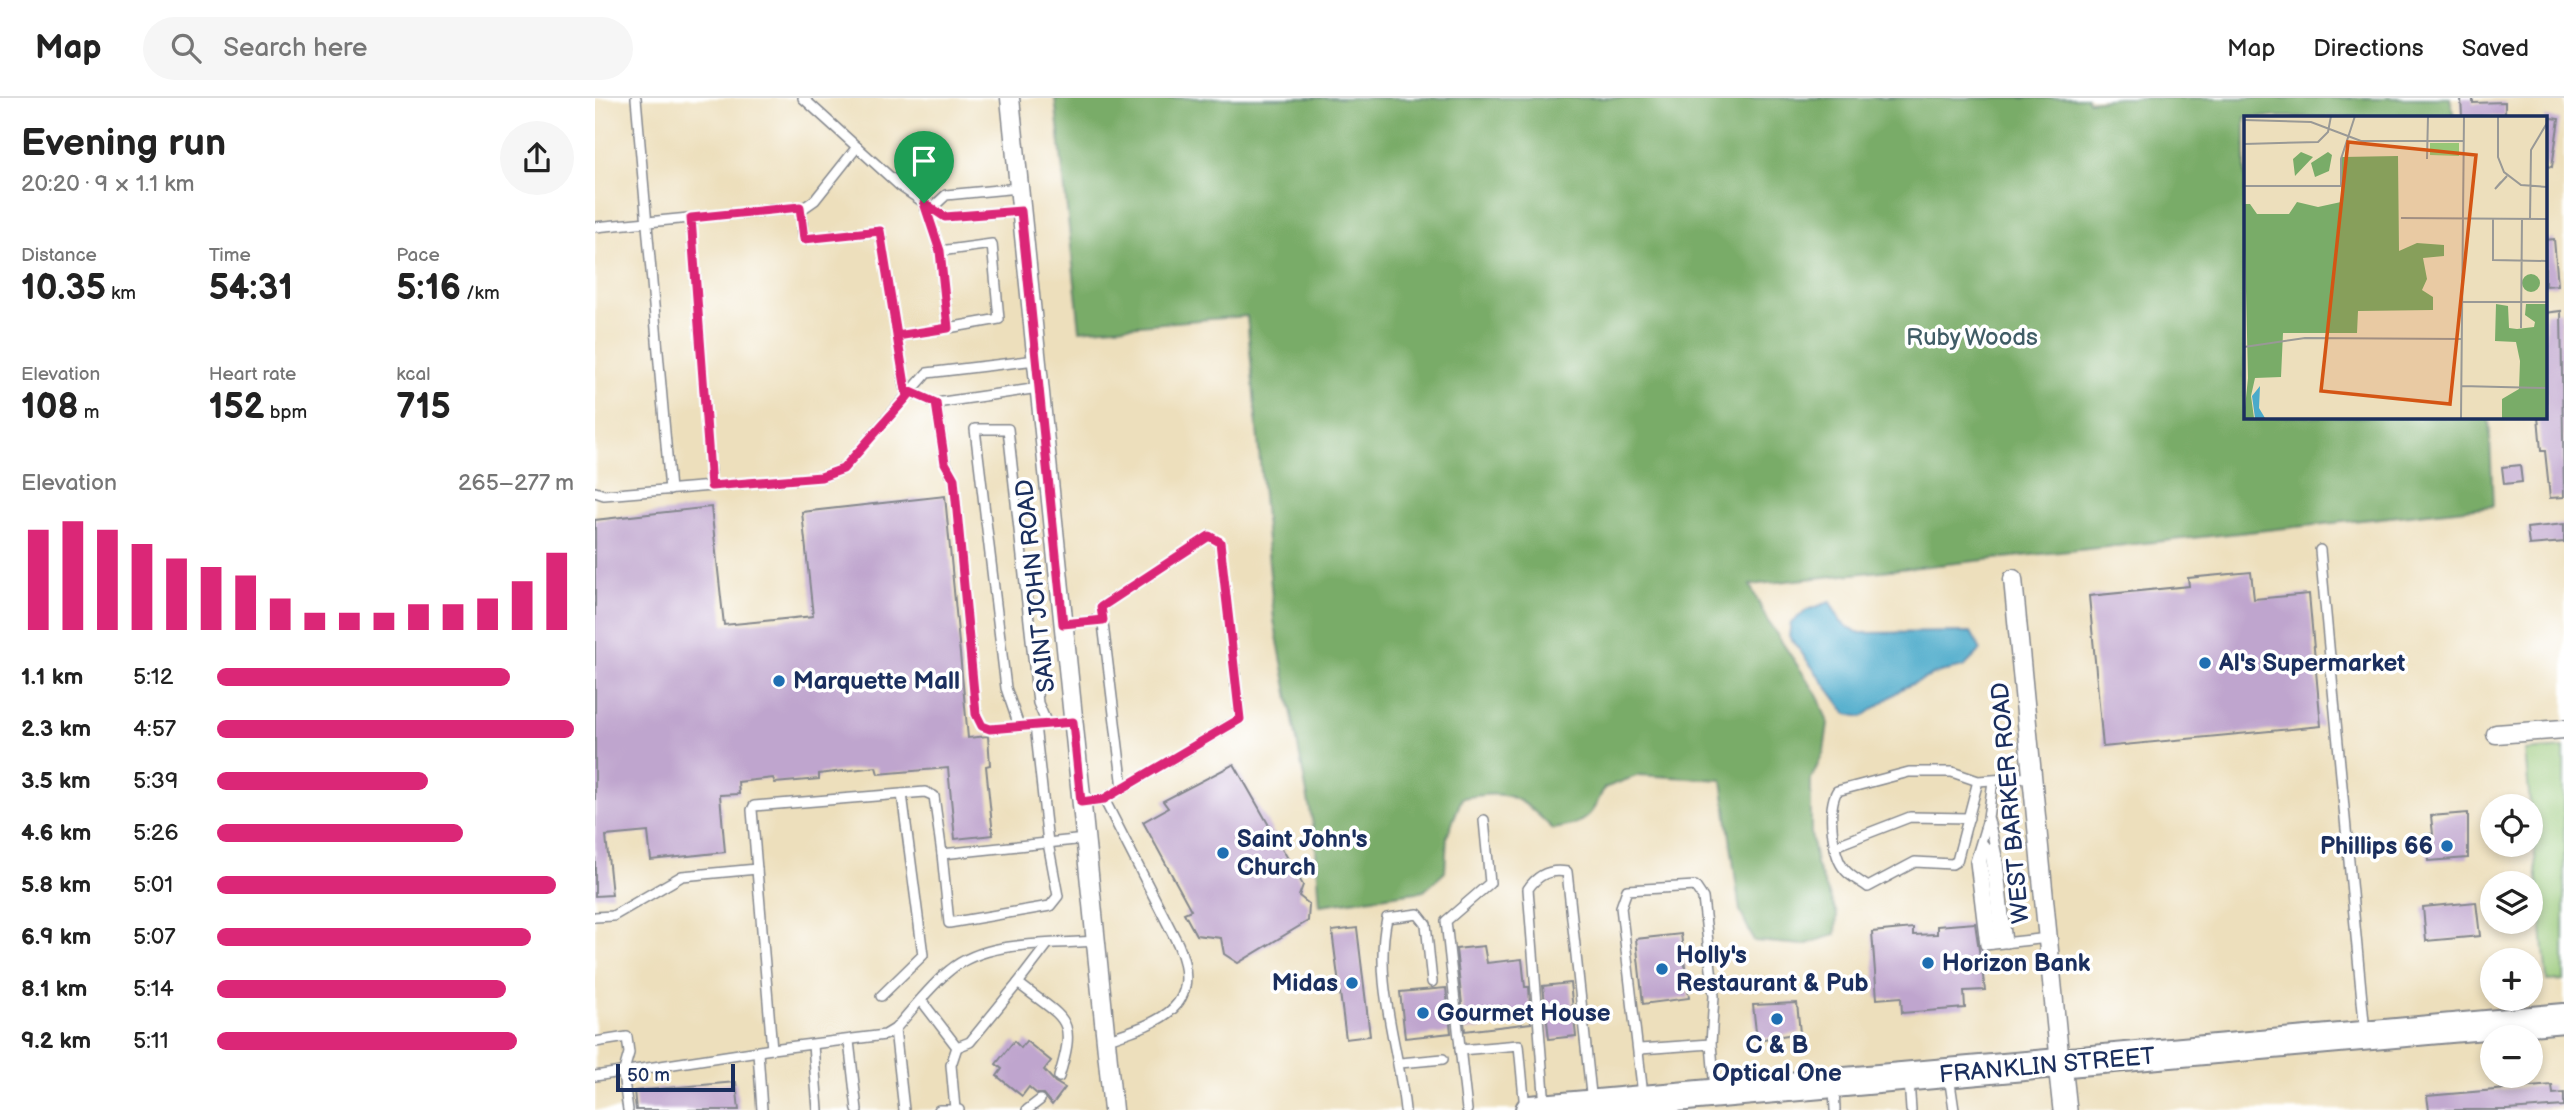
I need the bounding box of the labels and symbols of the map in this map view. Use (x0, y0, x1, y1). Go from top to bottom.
inset map (2244, 116, 2547, 418)
pin (894, 131, 954, 203)
park label: Ruby Woods (1906, 323, 2038, 352)
street label: SAINT JOHN ROAD (1010, 478, 1061, 694)
place label: Al's Supermarket (2218, 649, 2405, 678)
marker: Al's Supermarket (2197, 655, 2213, 671)
place label: Marquette Mall (793, 667, 960, 696)
marker: Marquette Mall (771, 673, 787, 689)
street label: WEST BARKER ROAD (1985, 681, 2036, 925)
place label: Saint John's Church (1237, 825, 1368, 882)
place label: Phillips 66 (2320, 832, 2433, 861)
marker: Phillips 66 (2439, 838, 2455, 854)
marker: Saint John's Church (1215, 845, 1231, 861)
place label: Holly's Restaurant & Pub (1676, 941, 1869, 998)
place label: Horizon Bank (1942, 949, 2091, 978)
marker: Horizon Bank (1920, 955, 1936, 971)
marker: Holly's Restaurant & Pub (1654, 961, 1670, 977)
place label: Midas (1272, 969, 1338, 998)
marker: Midas (1344, 975, 1360, 991)
place label: Gourmet House (1437, 999, 1611, 1028)
marker: Gourmet House (1415, 1005, 1431, 1021)
marker: C & B Optical One (1769, 1011, 1785, 1027)
place label: C & B Optical One (1712, 1031, 1842, 1088)
street label: FRANKLIN STREET (1938, 1042, 2157, 1089)
scale bar (616, 1061, 735, 1093)

